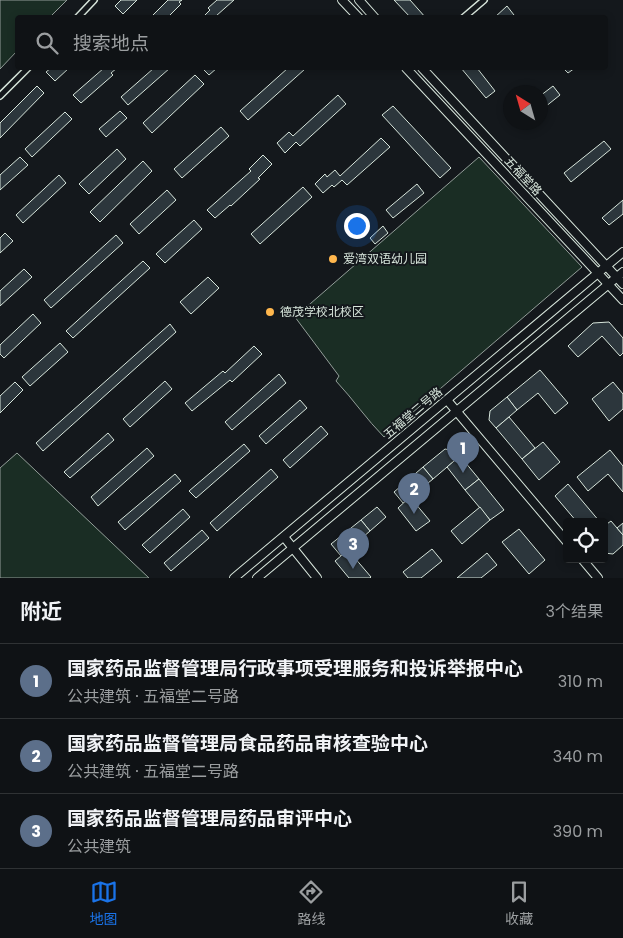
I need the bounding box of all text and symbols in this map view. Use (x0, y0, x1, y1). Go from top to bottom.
search box (15, 15, 608, 70)
icon: search (33, 29, 61, 57)
text: 搜索地点 (73, 30, 149, 57)
north arrow (503, 85, 548, 130)
street label: 五福堂路 (501, 152, 546, 199)
your location (344, 213, 370, 239)
place label: 爱湾双语幼儿园 (343, 250, 427, 267)
marker: 爱湾双语幼儿园 (327, 253, 339, 265)
place label: 德茂学校北校区 (280, 303, 364, 320)
marker: 德茂学校北校区 (264, 306, 276, 318)
street label: 五福堂二号路 (380, 383, 446, 442)
pin: 1 (447, 432, 479, 473)
pin: 2 (398, 473, 430, 514)
map controls (563, 518, 608, 563)
button: locate (563, 518, 608, 563)
pin: 3 (337, 528, 369, 569)
text: 附近 (20, 597, 62, 626)
text: 3个结果 (546, 600, 603, 623)
text: 国家药品监督管理局行政事项受理服务和投诉举报中心 (67, 655, 523, 682)
text: 1 (33, 670, 39, 693)
text: 310 m (558, 670, 603, 693)
text: 公共建筑 · 五福堂二号路 (67, 685, 239, 708)
text: 国家药品监督管理局食品药品审核查验中心 (67, 730, 428, 757)
text: 2 (31, 745, 41, 768)
text: 340 m (553, 745, 603, 768)
text: 公共建筑 · 五福堂二号路 (67, 760, 239, 783)
text: 国家药品监督管理局药品审评中心 (67, 805, 352, 832)
text: 3 (31, 820, 41, 843)
text: 390 m (553, 820, 603, 843)
text: 公共建筑 (67, 835, 131, 858)
tab: 地图 (90, 878, 118, 930)
tab: 路线 (297, 878, 325, 930)
tab: 收藏 (505, 878, 533, 930)

